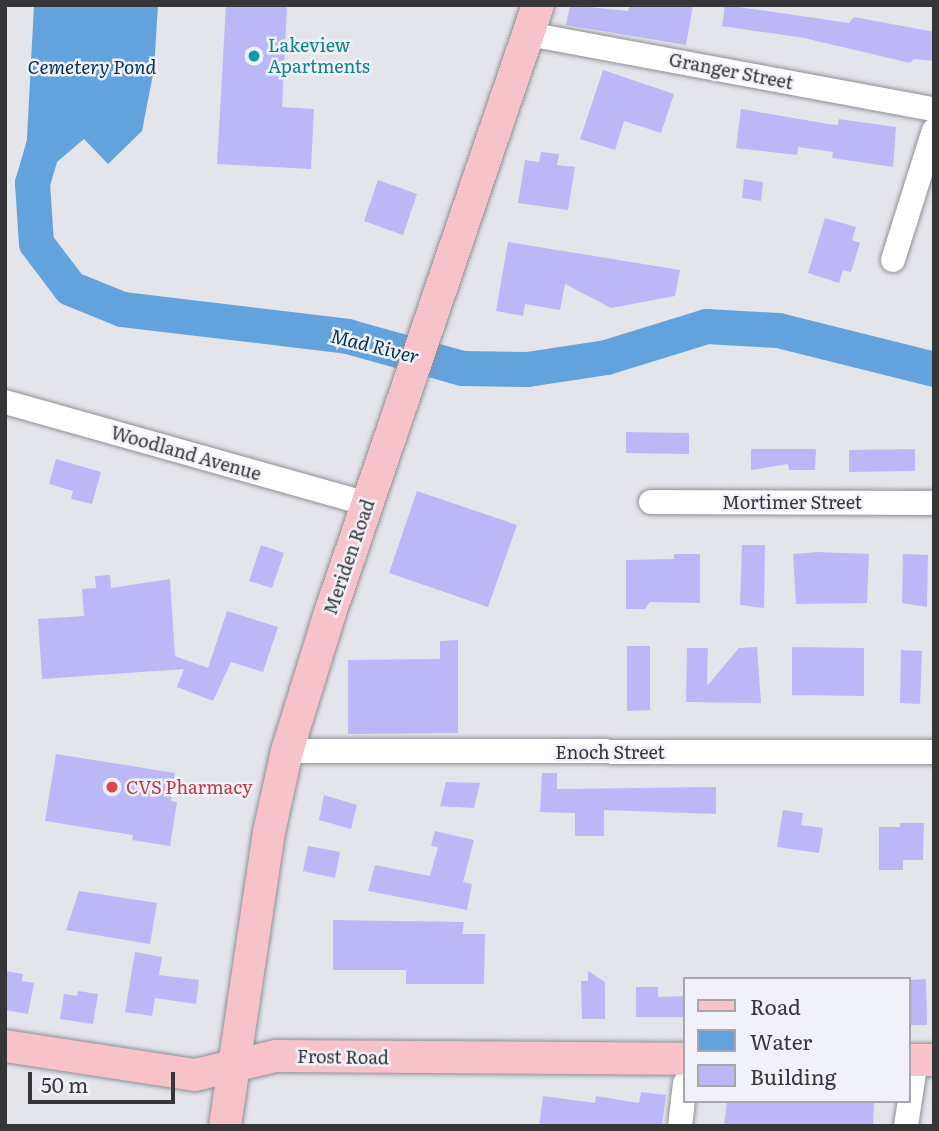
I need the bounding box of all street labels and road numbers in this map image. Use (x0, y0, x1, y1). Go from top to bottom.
street label: Granger Street (667, 48, 795, 94)
street label: Woodland Avenue (108, 421, 264, 485)
street label: Mortimer Street (722, 491, 862, 513)
street label: Meriden Road (319, 496, 379, 618)
street label: Enoch Street (555, 741, 665, 763)
street label: Frost Road (297, 1045, 389, 1069)

